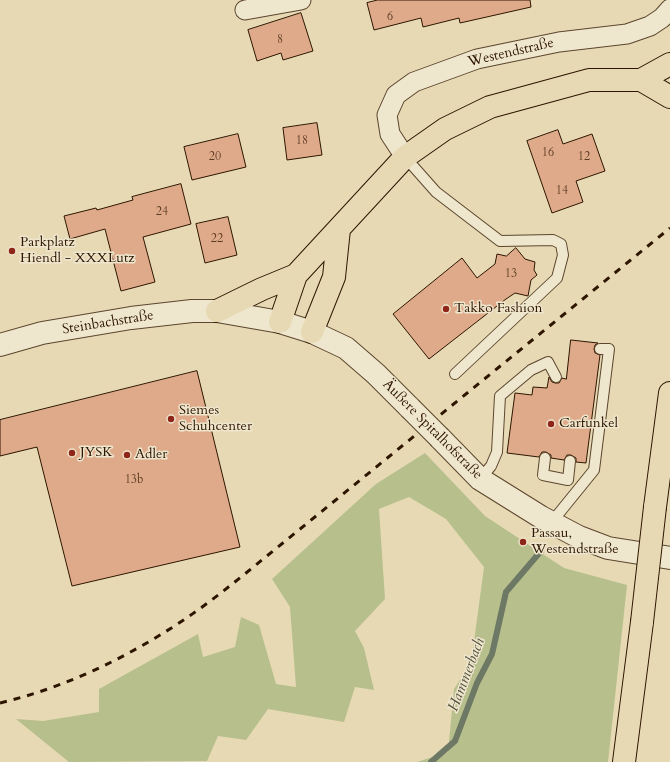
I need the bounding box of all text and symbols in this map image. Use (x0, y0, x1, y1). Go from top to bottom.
house number: 6 (387, 10, 393, 24)
house number: 8 (277, 33, 283, 47)
street label: Westendstraße (466, 35, 556, 71)
house number: 18 (296, 134, 308, 148)
house number: 16 (542, 146, 554, 160)
house number: 20 (209, 150, 221, 164)
house number: 12 (578, 150, 590, 164)
house number: 14 (556, 184, 568, 198)
house number: 24 (156, 205, 168, 219)
house number: 22 (211, 232, 223, 246)
place label: Parkplatz Hiendl - XXXLutz (20, 235, 135, 268)
marker: Parkplatz Hiendl - XXXLutz (7, 246, 17, 256)
house number: 13 (505, 267, 517, 281)
place label: Takko Fashion (454, 301, 542, 317)
marker: Takko Fashion (441, 304, 451, 314)
street label: Steinbachstraße (61, 307, 155, 339)
street label: Äußere Spitalhofstraße (379, 377, 485, 483)
place label: Siemes Schuhcenter (179, 403, 252, 436)
marker: Siemes Schuhcenter (166, 414, 176, 424)
place label: Carfunkel (559, 416, 618, 432)
marker: Carfunkel (546, 419, 556, 429)
place label: JYSK (80, 445, 113, 461)
place label: Adler (135, 447, 167, 463)
marker: JYSK (67, 448, 77, 458)
marker: Adler (122, 450, 132, 460)
house number: 13b (125, 473, 143, 487)
place label: Passau, Westendstraße (531, 526, 619, 558)
marker: Passau, Westendstraße (518, 537, 528, 547)
water label: Hammerbach (445, 636, 489, 714)

